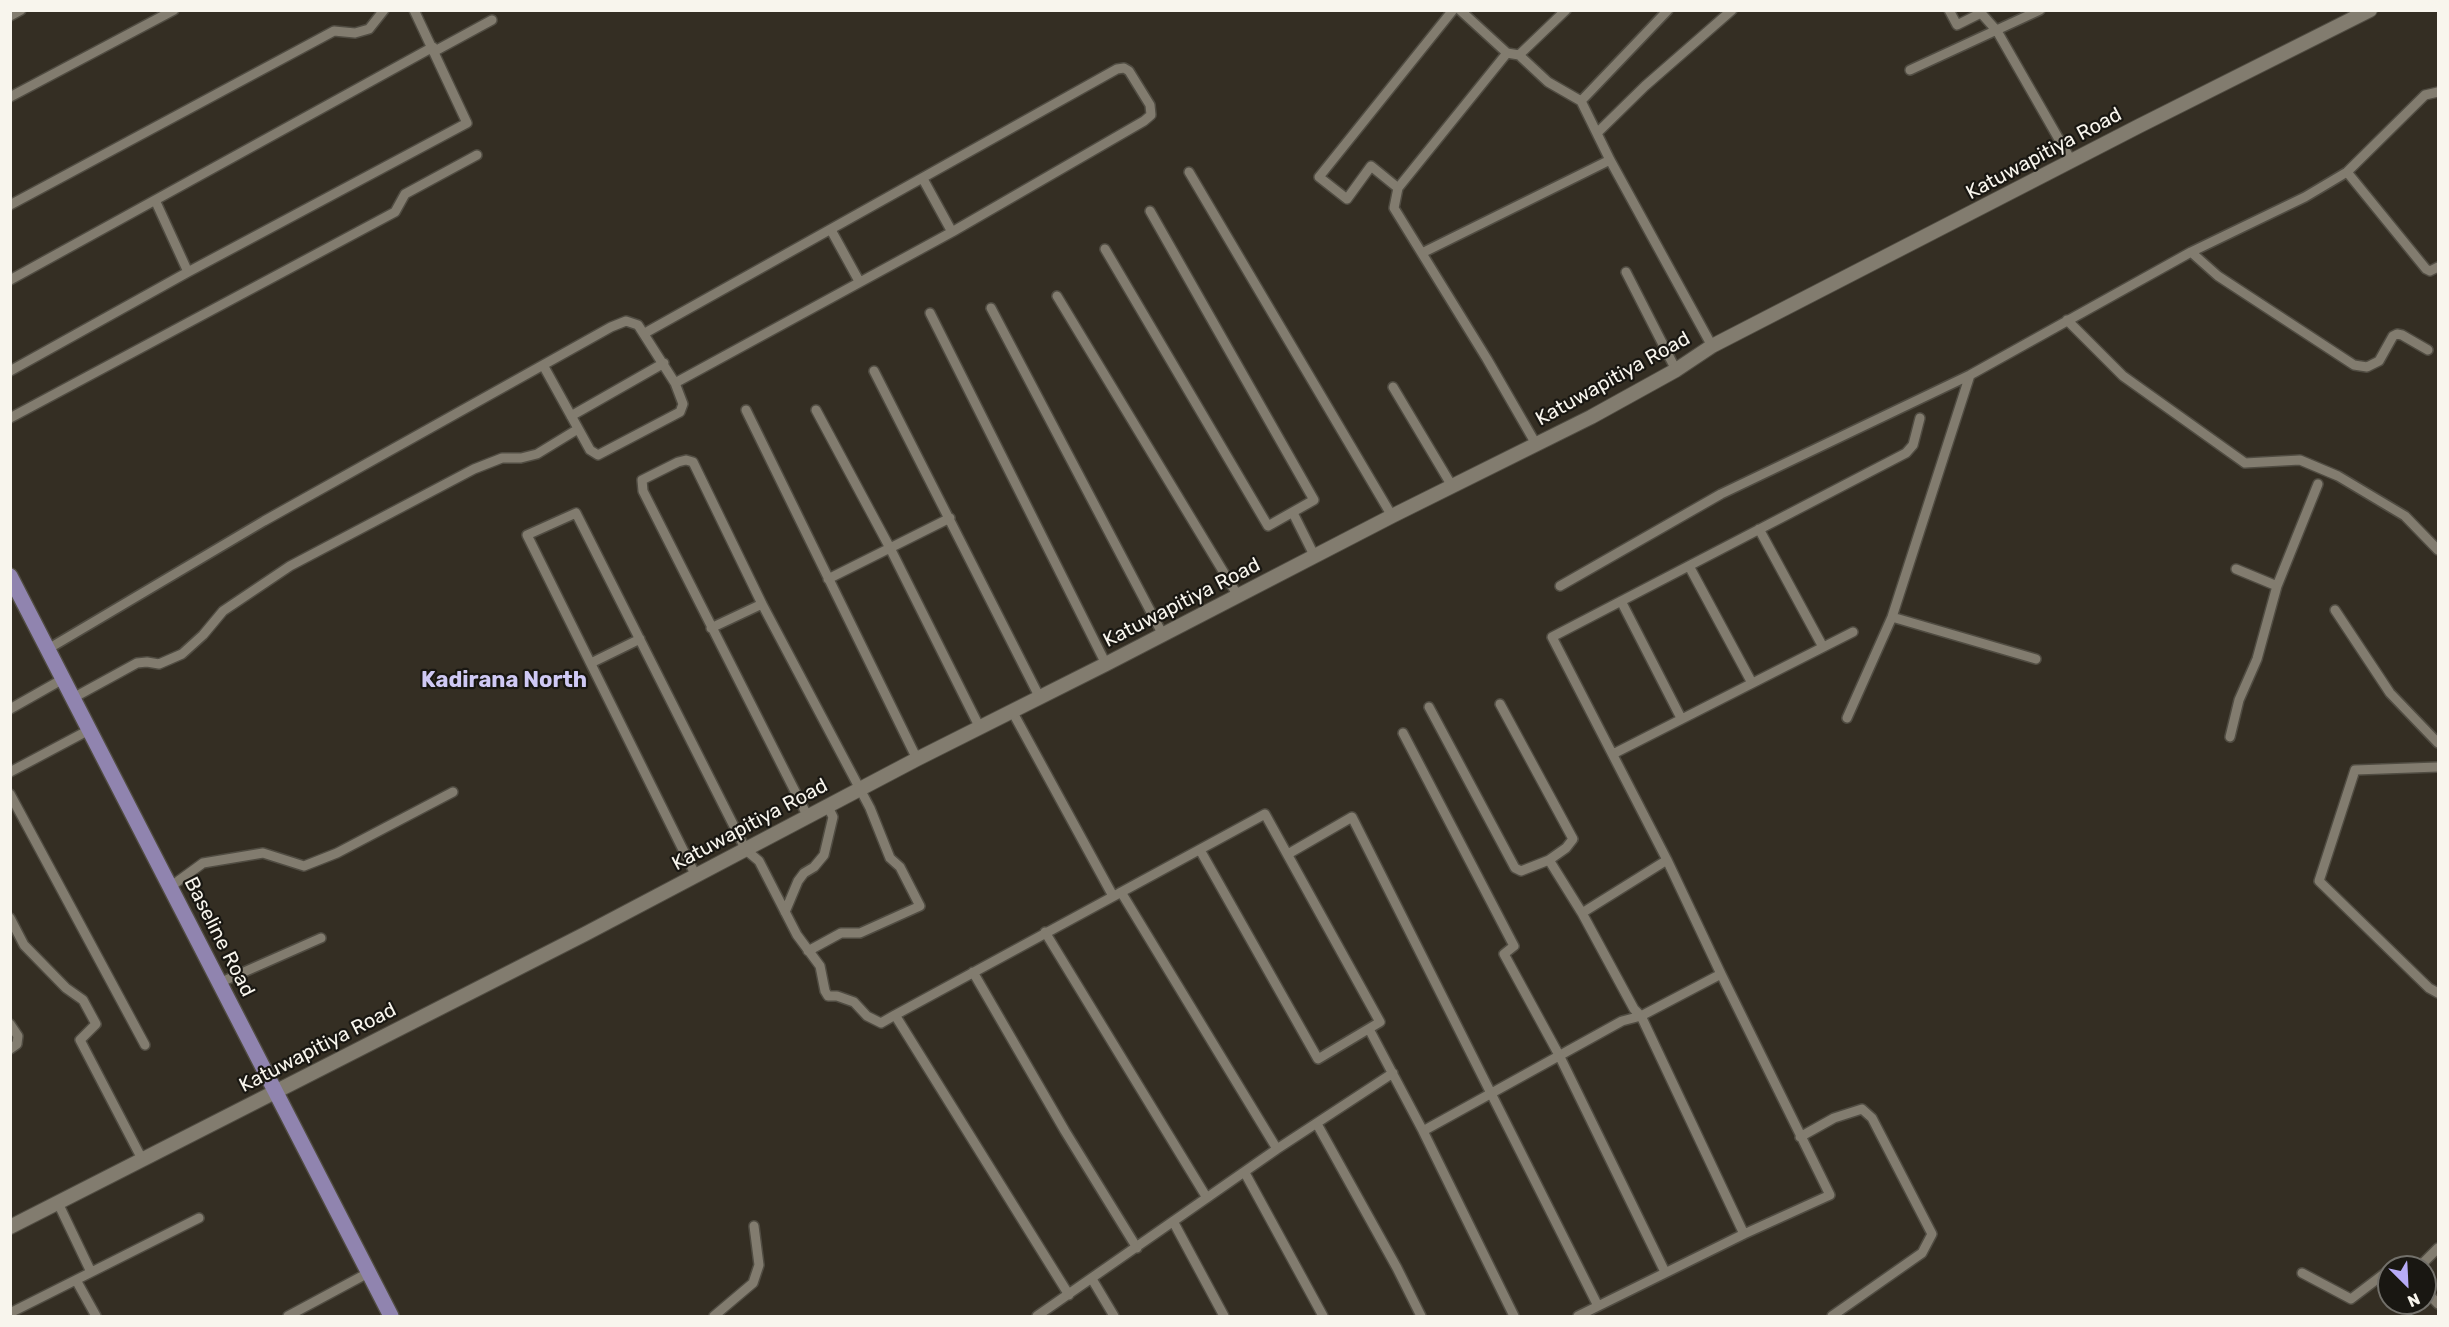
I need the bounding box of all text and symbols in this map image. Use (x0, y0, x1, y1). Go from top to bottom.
street label: Katuwapitiya Road (1962, 103, 2126, 205)
street label: Katuwapitiya Road (1532, 327, 1694, 431)
street label: Katuwapitiya Road (1100, 553, 1264, 653)
district label: Kadirana North (421, 668, 587, 694)
street label: Katuwapitiya Road (668, 774, 832, 876)
street label: Baseline Road (179, 873, 259, 1001)
street label: Katuwapitiya Road (236, 998, 400, 1098)
north arrow (2377, 1255, 2437, 1315)
text: N (2405, 1289, 2423, 1311)

